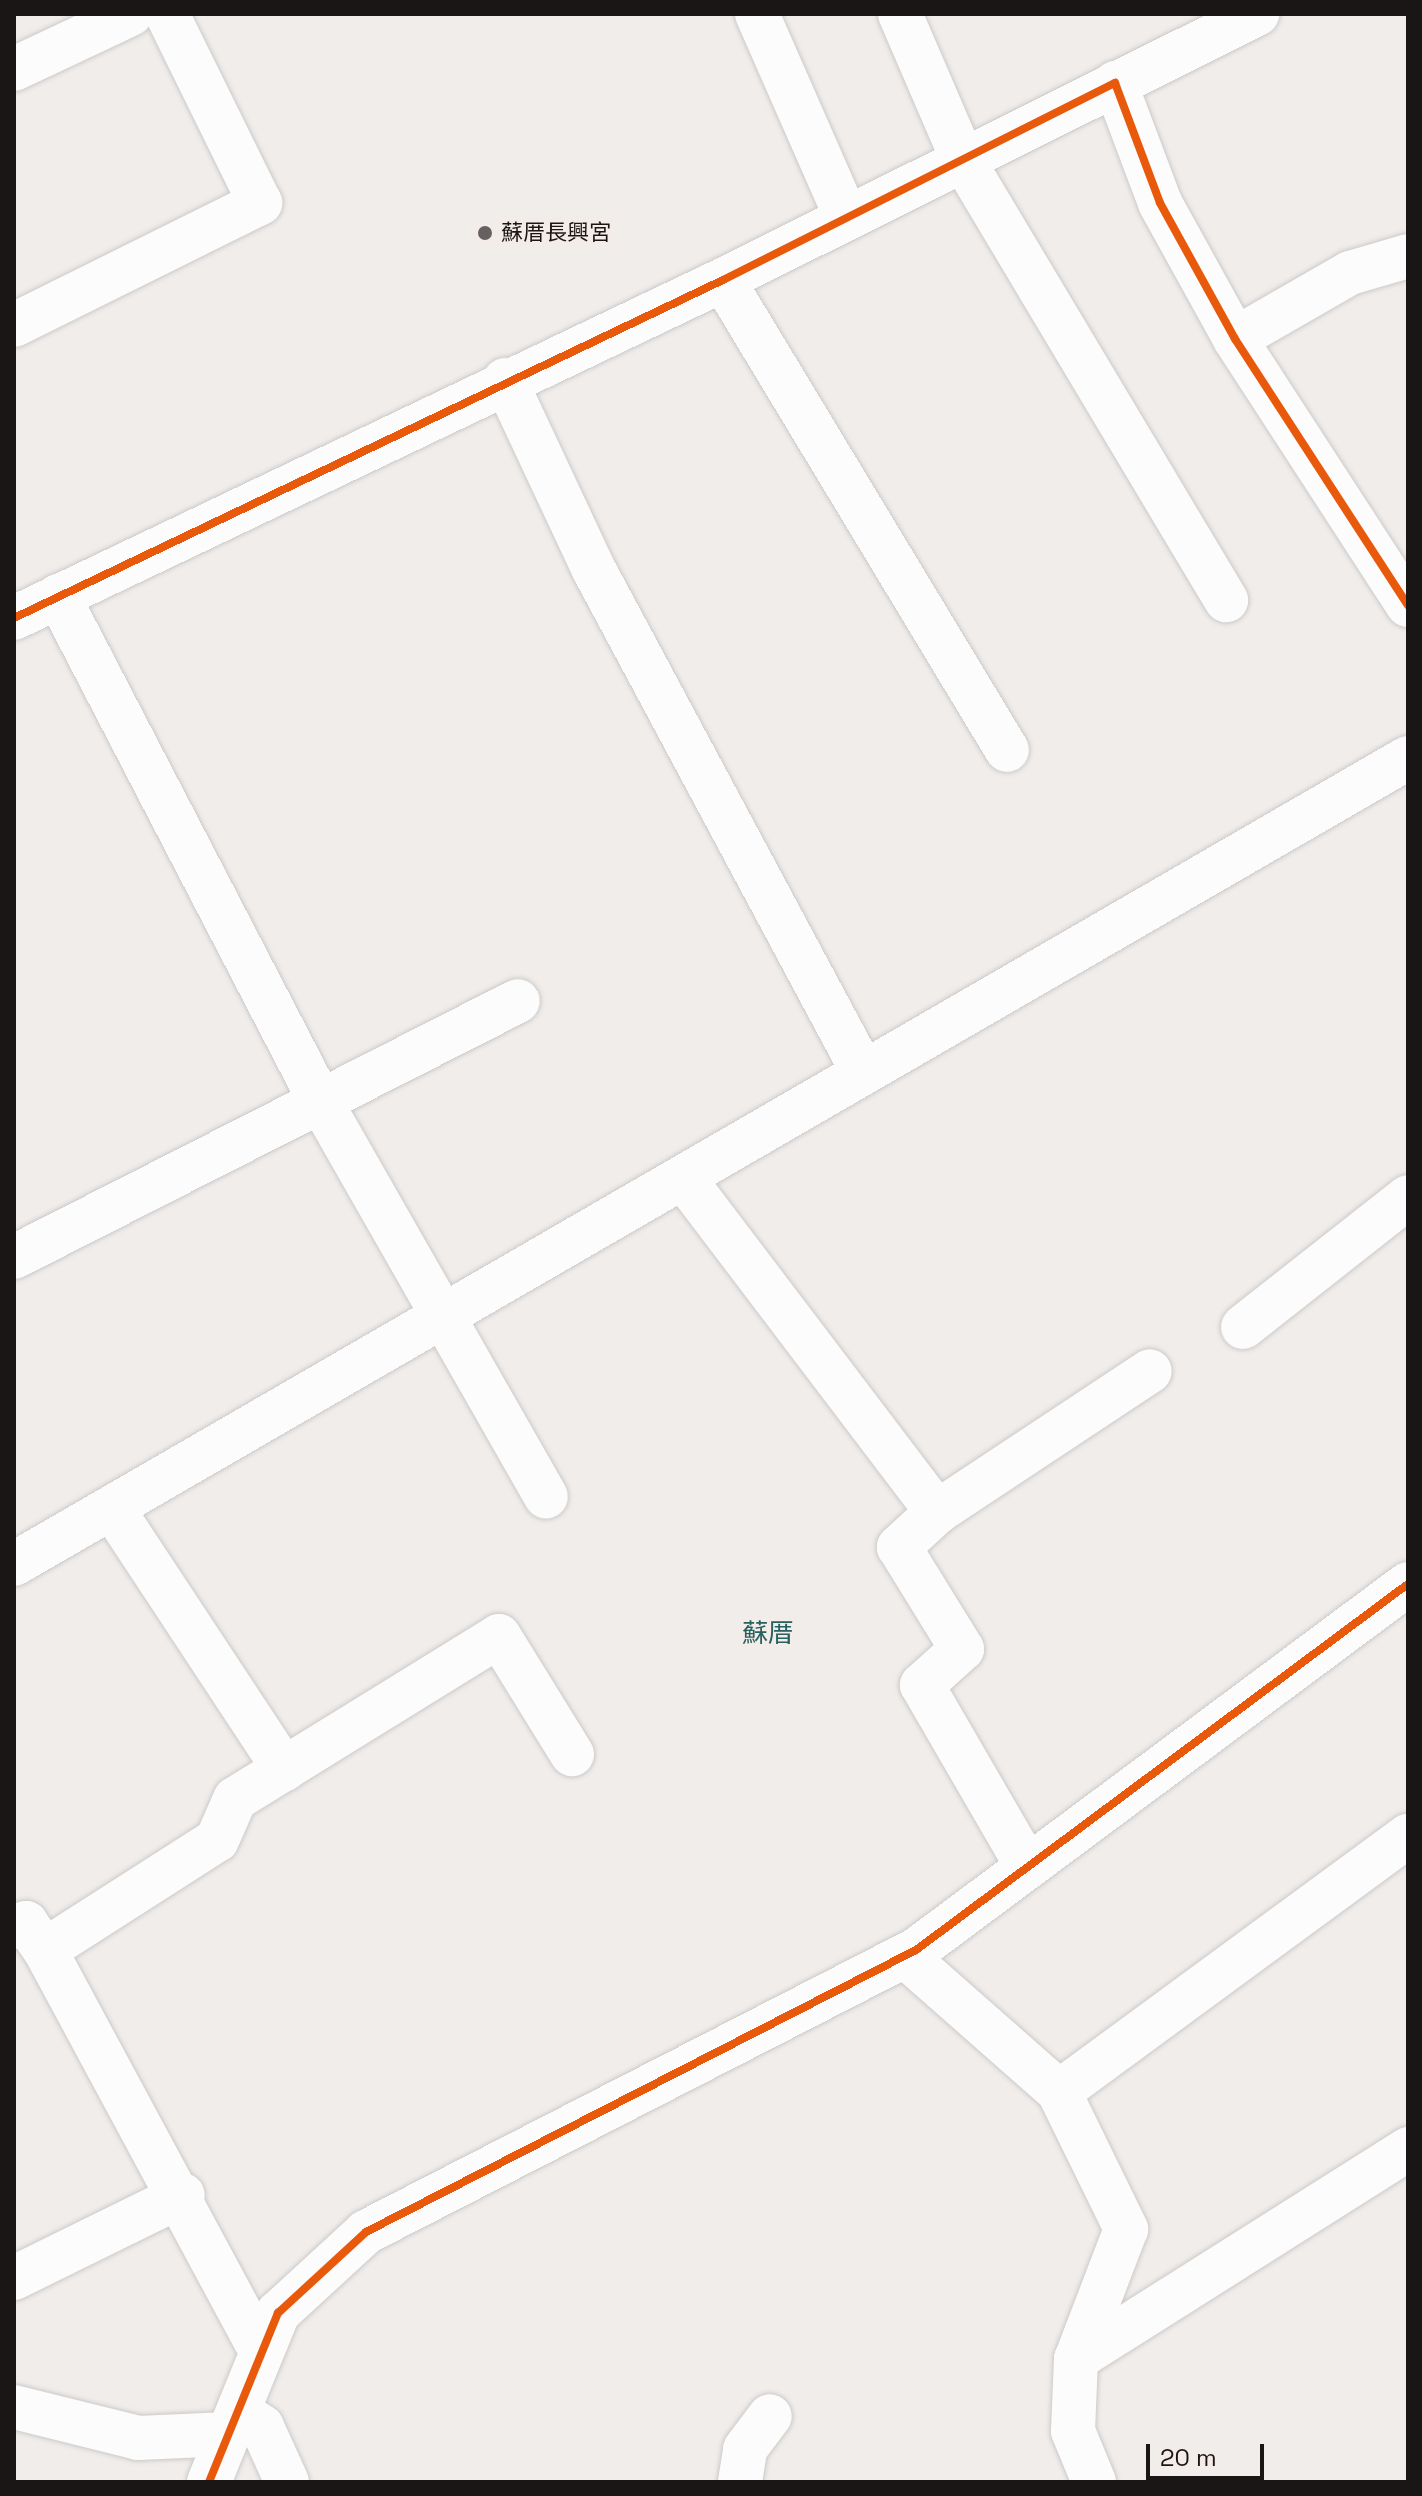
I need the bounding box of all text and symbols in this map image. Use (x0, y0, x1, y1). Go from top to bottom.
place label: 蘇厝長興宮 (501, 220, 611, 246)
marker: 蘇厝長興宮 (476, 224, 494, 242)
district label: 蘇厝 (742, 1618, 794, 1650)
scale bar (1150, 2428, 1268, 2478)
text: 20 m (1160, 2442, 1217, 2473)

